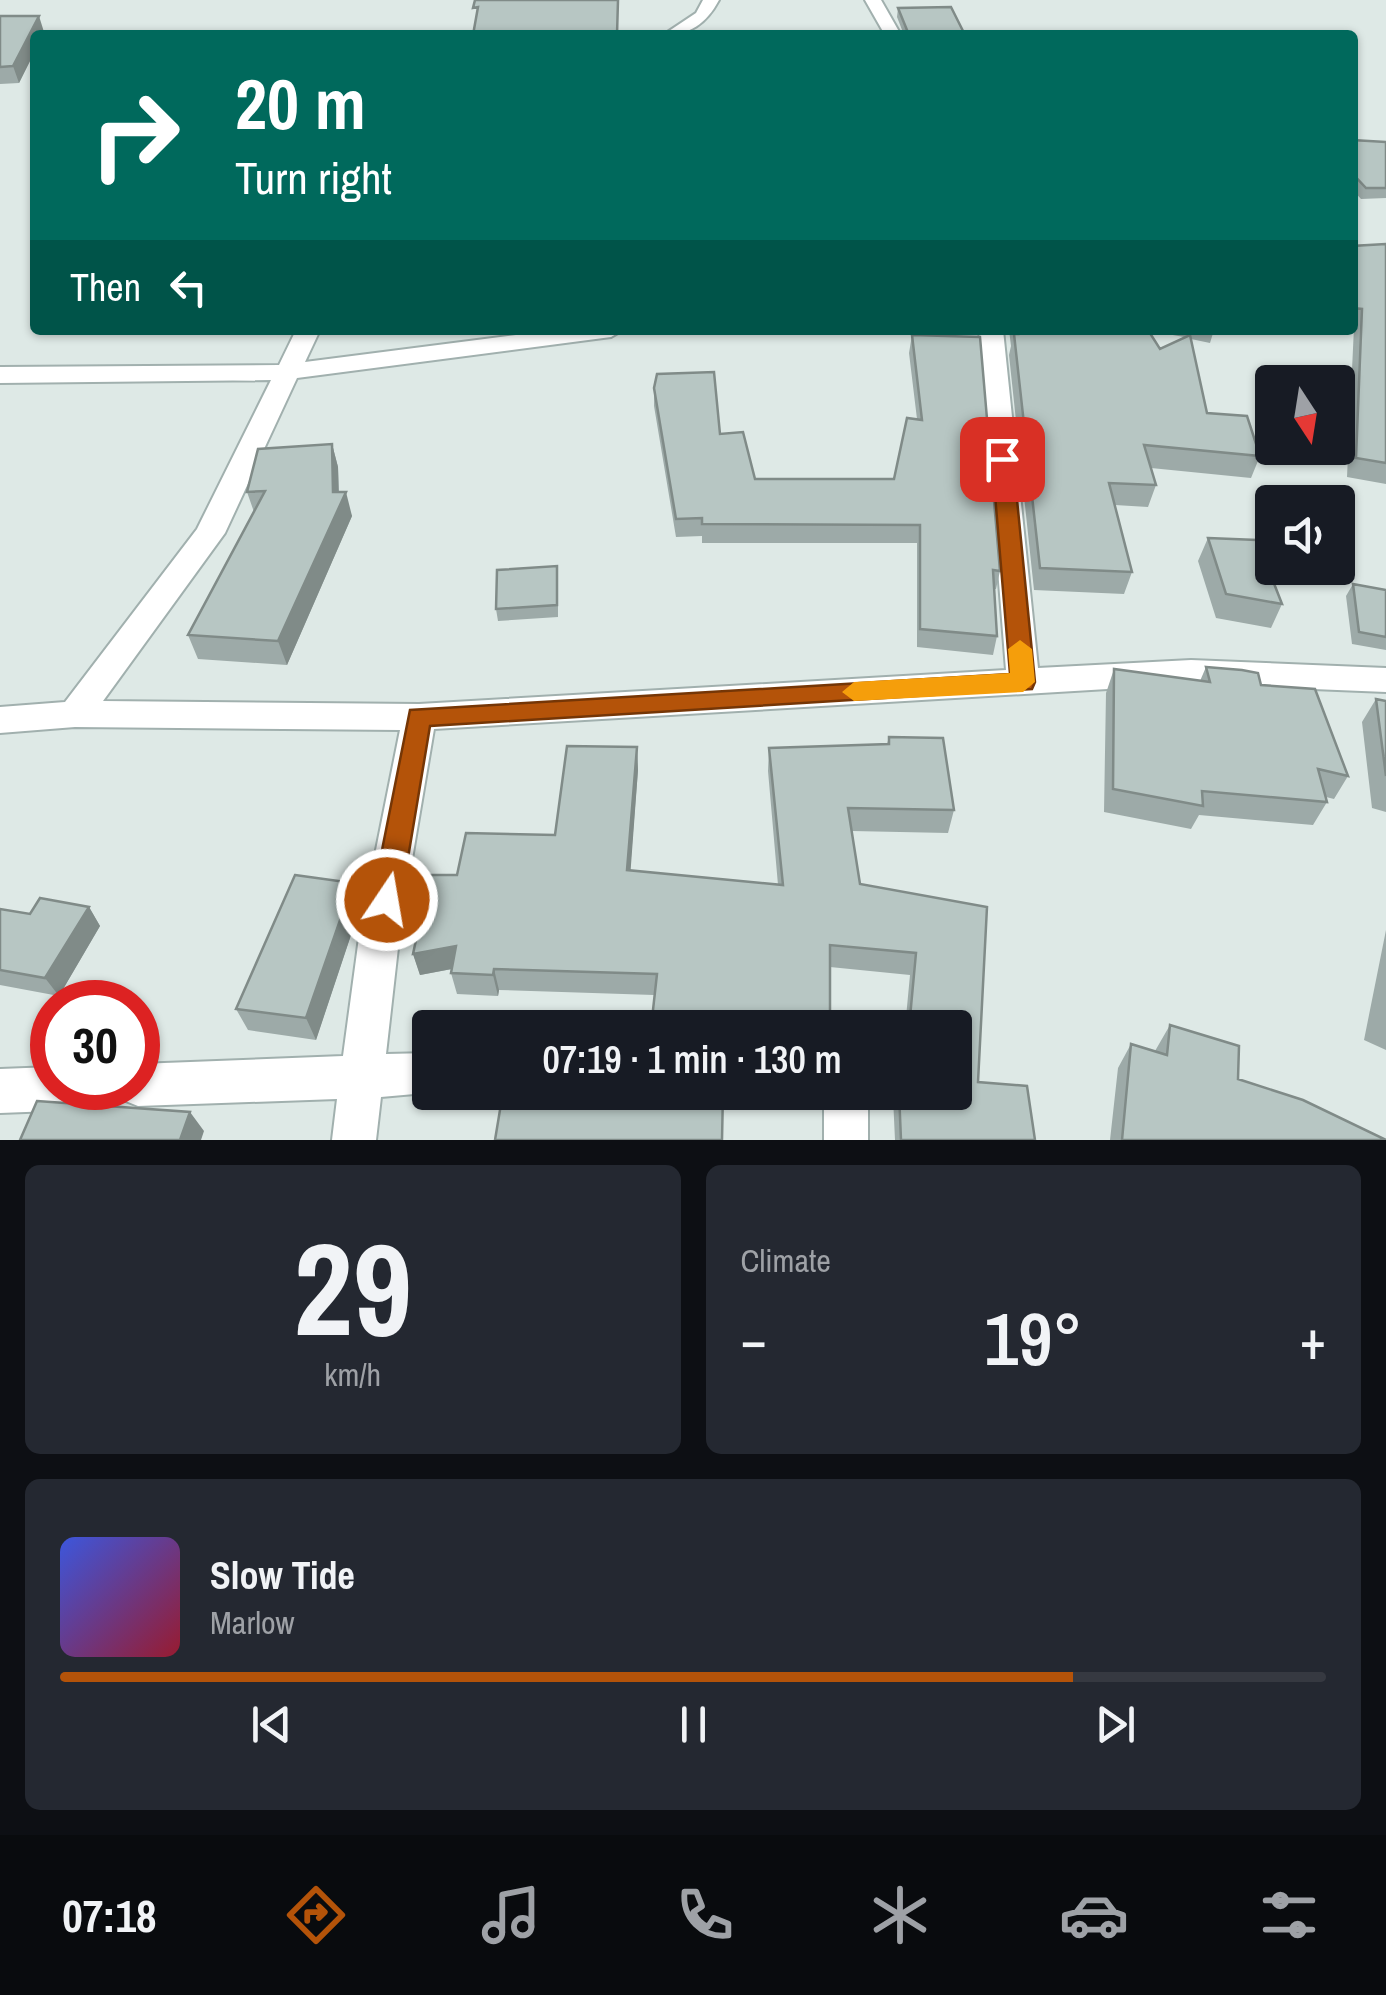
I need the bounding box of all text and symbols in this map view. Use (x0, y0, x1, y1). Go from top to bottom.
text: 20 m (235, 57, 366, 151)
icon: right (70, 70, 200, 200)
text: Turn right (235, 147, 392, 208)
icon: left (161, 260, 216, 315)
text: Then (70, 262, 141, 313)
north arrow (1255, 365, 1355, 465)
map controls (1255, 365, 1355, 585)
pin (960, 417, 1045, 502)
icon: arrive (975, 432, 1030, 487)
button: sound (1255, 485, 1355, 585)
position arrow (335, 848, 439, 952)
speed limit sign: 30 (30, 980, 160, 1110)
text: 07:19 · 1 min · 130 m (542, 1034, 842, 1085)
text: 29 (293, 1200, 412, 1376)
text: Climate (741, 1239, 831, 1282)
text: 19° (984, 1287, 1082, 1388)
text: − (741, 1302, 767, 1376)
text: + (1300, 1302, 1326, 1376)
text: km/h (324, 1353, 381, 1396)
text: Slow Tide (210, 1550, 355, 1601)
text: Marlow (210, 1601, 295, 1644)
icon: previous (244, 1697, 299, 1752)
icon: pause (666, 1697, 721, 1752)
icon: next (1088, 1697, 1143, 1752)
icon: directions (281, 1880, 351, 1950)
icon: music (476, 1880, 546, 1950)
icon: phone (670, 1880, 740, 1950)
icon: climate (865, 1880, 935, 1950)
icon: car (1059, 1880, 1129, 1950)
icon: filters (1254, 1880, 1324, 1950)
text: 07:18 (62, 1885, 157, 1946)

